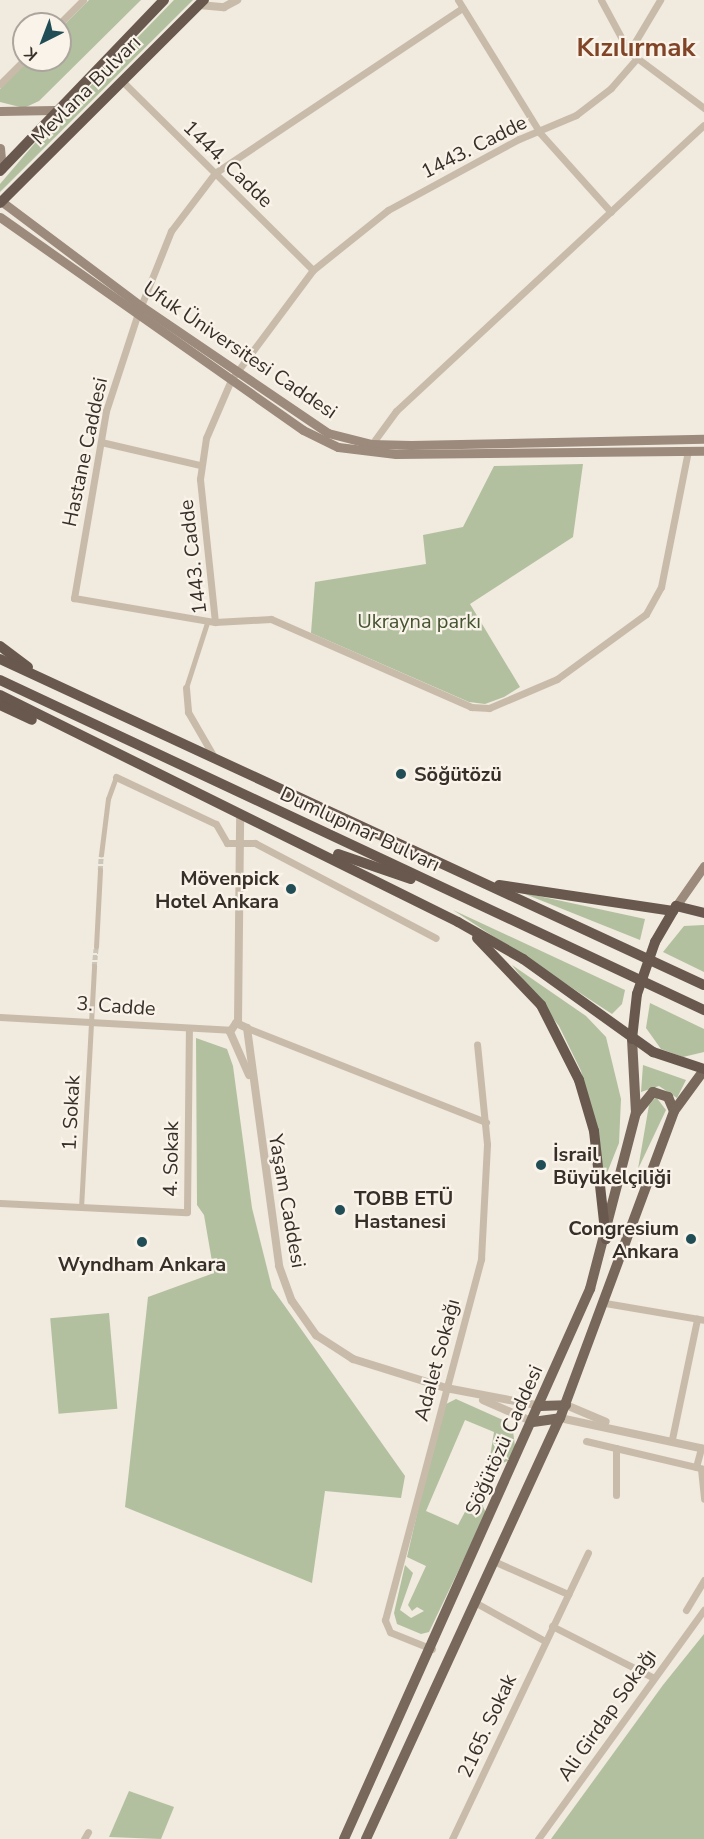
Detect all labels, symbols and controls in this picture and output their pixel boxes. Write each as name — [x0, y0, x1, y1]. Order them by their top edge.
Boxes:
north arrow — [12, 12, 72, 72]
street label: Mevlana Bulvarı — [26, 30, 146, 150]
district label: Kızılırmak — [577, 32, 695, 64]
text: K — [20, 42, 43, 66]
street label: 1443. Cadde — [417, 110, 531, 184]
street label: 1444. Cadde — [178, 115, 278, 213]
street label: Ufuk Üniversitesi Caddesi — [138, 276, 342, 424]
street label: Hastane Caddesi — [57, 375, 113, 529]
street label: 1443. Cadde — [174, 498, 212, 616]
park label: Ukrayna parkı — [357, 609, 481, 633]
place label: Söğütözü — [414, 762, 502, 786]
marker: Söğütözü — [392, 765, 410, 783]
street label: Dumlupınar Bulvarı — [276, 781, 444, 877]
place label: Mövenpick Hotel Ankara — [155, 866, 279, 913]
marker: Mövenpick Hotel Ankara — [284, 882, 298, 896]
street label: 3. Cadde — [76, 991, 156, 1021]
street label: 1. Sokak — [57, 1075, 85, 1151]
street label: 4. Sokak — [158, 1121, 184, 1197]
street label: Yaşam Caddesi — [263, 1132, 311, 1270]
place label: İsrail Büyükelçiliği — [553, 1142, 671, 1189]
marker: İsrail Büyükelçiliği — [534, 1158, 548, 1172]
place label: TOBB ETÜ Hastanesi — [354, 1186, 453, 1233]
marker: TOBB ETÜ Hastanesi — [331, 1201, 349, 1219]
place label: Congresium Ankara — [568, 1216, 679, 1263]
marker: Congresium Ankara — [684, 1232, 698, 1246]
marker: Wyndham Ankara — [135, 1235, 149, 1249]
place label: Wyndham Ankara — [58, 1252, 226, 1276]
street label: Adalet Sokağı — [409, 1296, 465, 1424]
street label: Söğütözü Caddesi — [460, 1361, 548, 1519]
street label: Ali Girdap Sokağı — [552, 1644, 662, 1786]
street label: 2165. Sokak — [453, 1670, 521, 1782]

